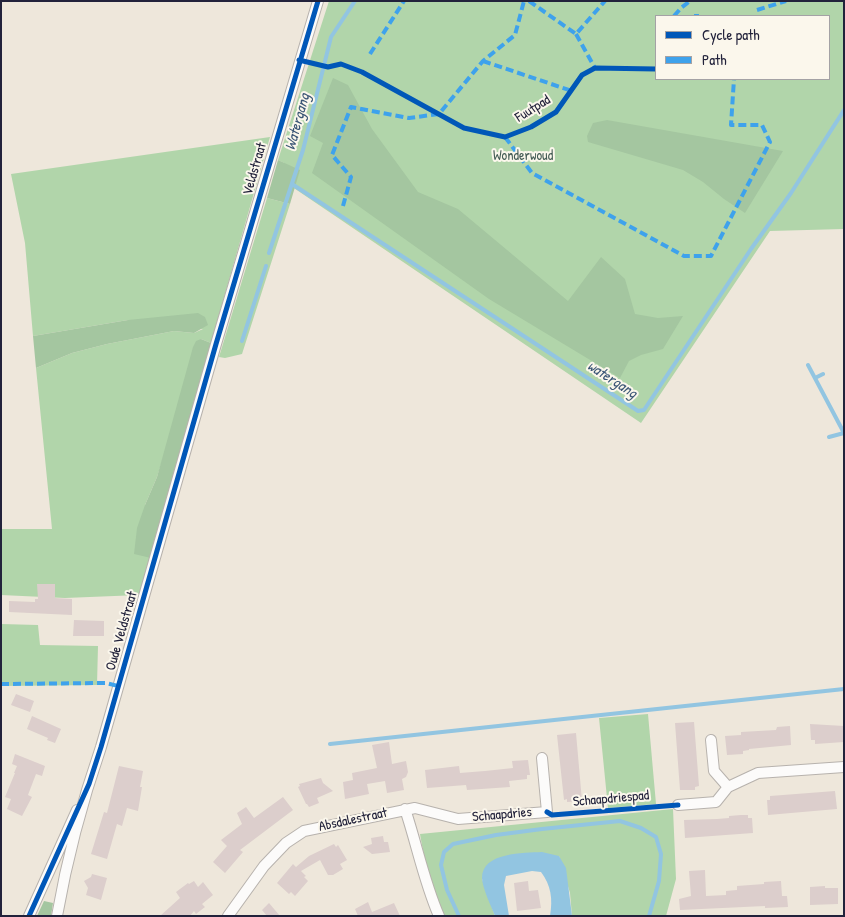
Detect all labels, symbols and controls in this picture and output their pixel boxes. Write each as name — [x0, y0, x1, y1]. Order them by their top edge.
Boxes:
legend — [655, 15, 830, 80]
text: Cycle path — [702, 24, 760, 45]
text: Path — [702, 49, 727, 70]
water label: Watergang — [282, 92, 314, 152]
street label: Fuutpad — [512, 92, 554, 126]
street label: Veldstraat — [239, 141, 271, 197]
park label: Wonderwoud — [493, 148, 553, 164]
water label: watergang — [584, 357, 640, 403]
street label: Oude Veldstraat — [103, 589, 141, 673]
street label: Schaapdriespad — [572, 787, 650, 811]
street label: Schaapdries — [472, 804, 532, 826]
street label: Absdalestraat — [317, 805, 389, 835]

